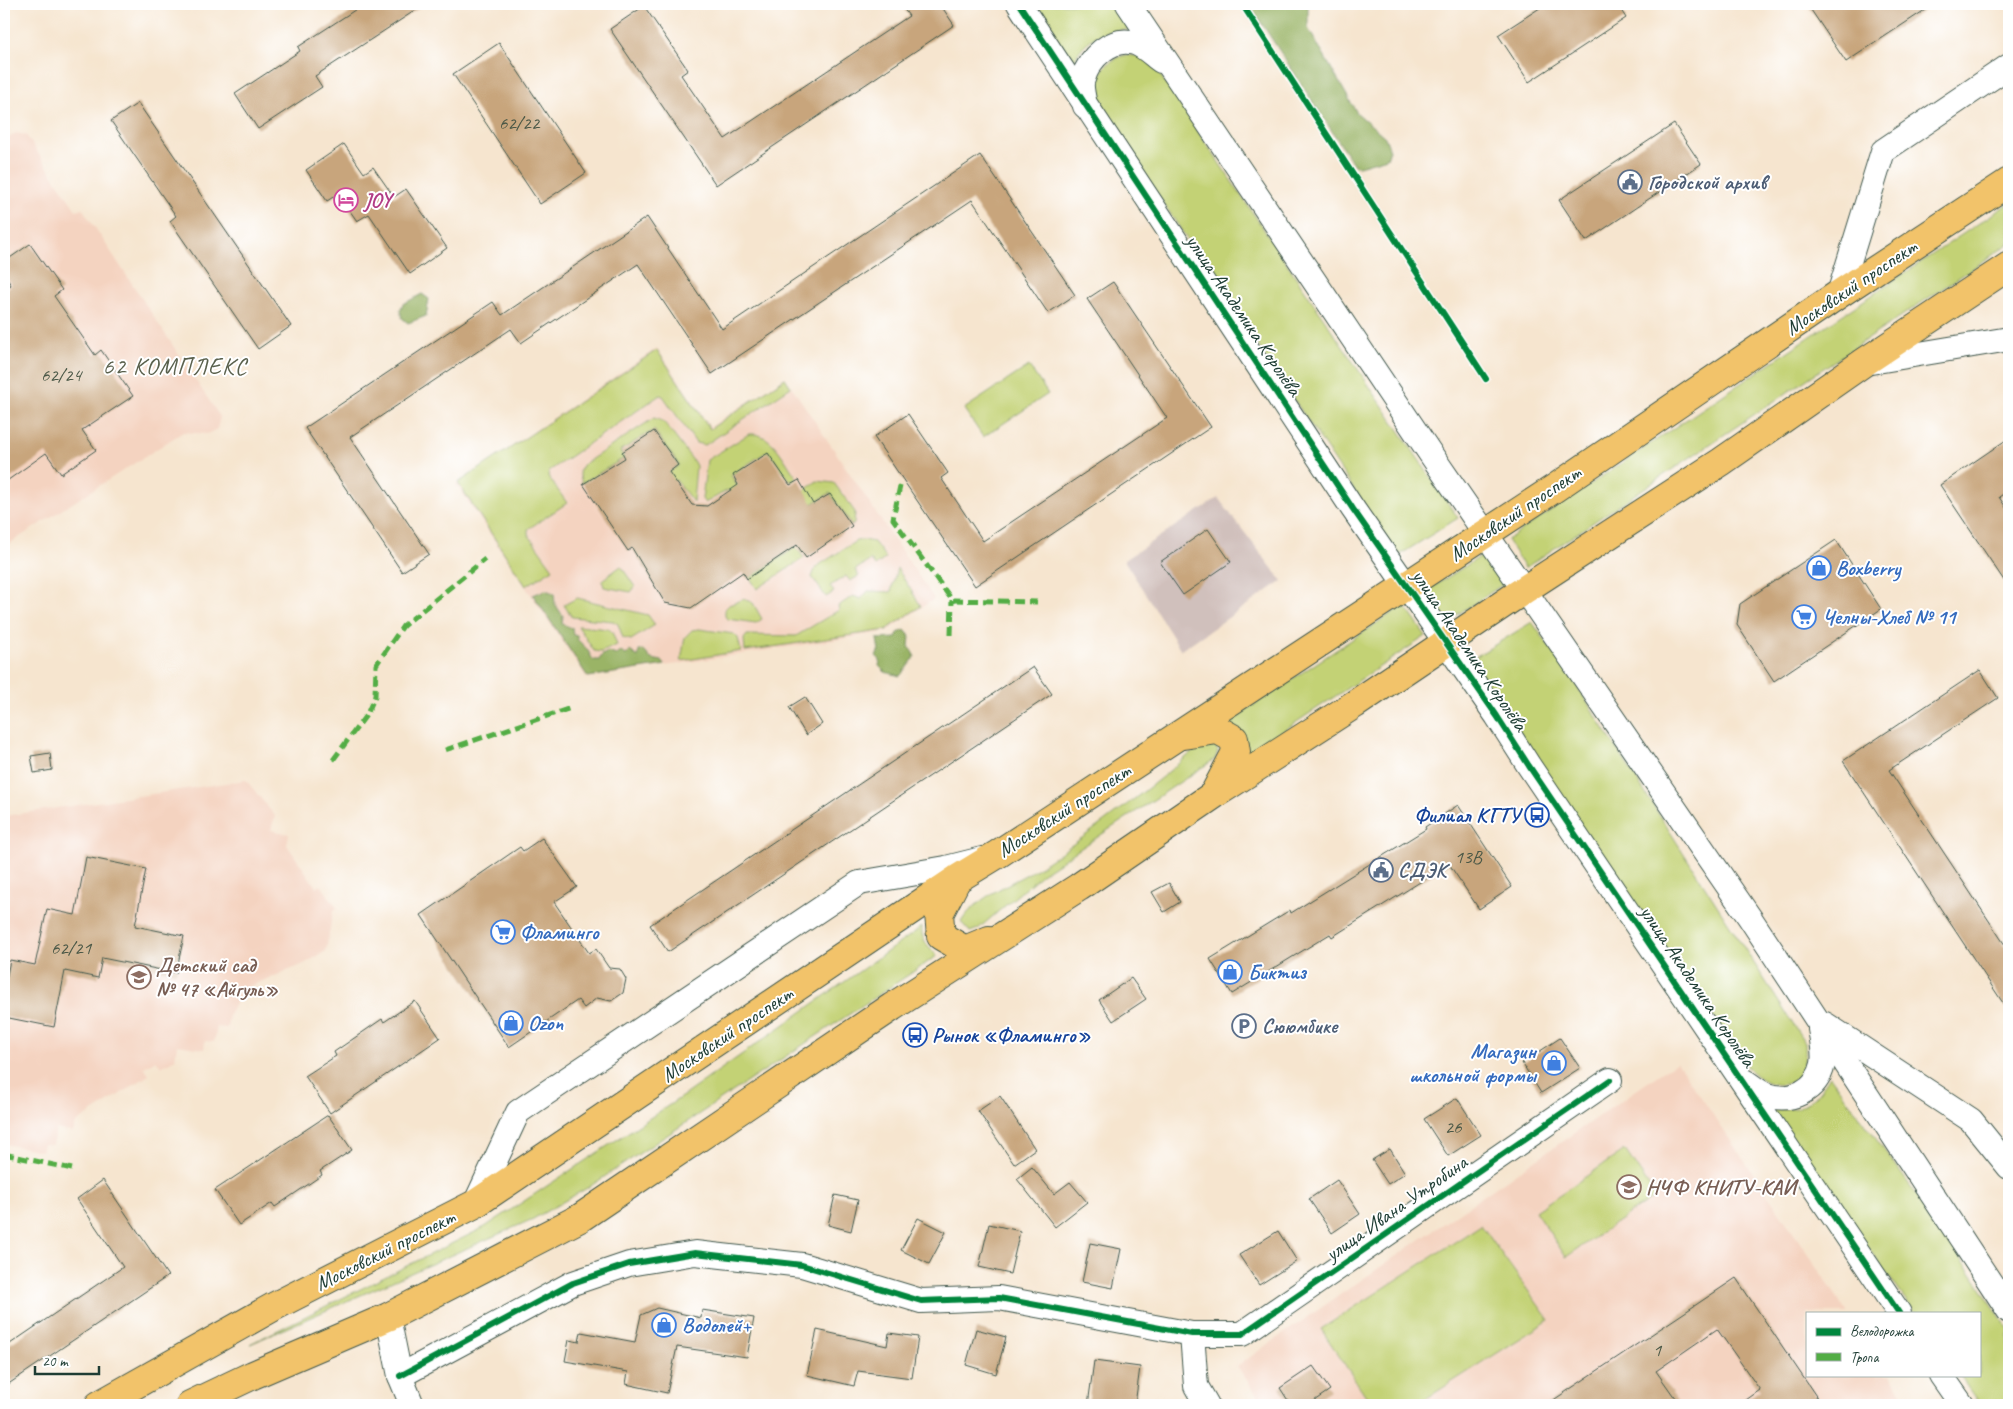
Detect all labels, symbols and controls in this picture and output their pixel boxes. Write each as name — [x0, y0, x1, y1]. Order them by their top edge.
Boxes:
house number: 62/22 — [499, 111, 541, 135]
public building icon: Городской архив — [1617, 169, 1643, 195]
place label: Городской архив — [1648, 169, 1770, 195]
hotel icon: JOY — [333, 187, 359, 213]
place label: JOY — [362, 187, 395, 213]
street label: улица Академика Королёва — [1179, 227, 1309, 402]
street label: Московский проспект — [1780, 233, 1923, 341]
district label: 62 КОМПЛЕКС — [103, 351, 249, 381]
house number: 62/24 — [41, 363, 84, 387]
street label: Московский проспект — [1444, 459, 1587, 567]
shop icon: Boxberry — [1806, 555, 1832, 581]
place label: Boxberry — [1836, 555, 1902, 582]
street label: улица Академика Королёва — [1405, 562, 1535, 737]
supermarket icon: Челны-Хлеб № 11 — [1791, 604, 1817, 630]
place label: Челны-Хлеб № 11 — [1822, 604, 1958, 630]
street label: Московский проспект — [992, 757, 1137, 863]
place label: Филиал КГТУ — [1414, 802, 1524, 828]
bus stop icon: Филиал КГТУ — [1524, 802, 1550, 828]
house number: 13В — [1455, 845, 1483, 869]
public building icon: СДЭК — [1368, 857, 1394, 883]
place label: СДЭК — [1398, 857, 1451, 883]
street label: улица Академика Королёва — [1633, 898, 1763, 1073]
supermarket icon: Фламинго — [490, 919, 516, 945]
place label: Фламинго — [520, 919, 601, 945]
house number: 62/21 — [51, 936, 93, 960]
place label: Детский сад № 47 «Айгуль» — [156, 952, 278, 1002]
shop icon: Биктиз — [1217, 959, 1243, 985]
place label: Биктиз — [1248, 959, 1308, 985]
school or university icon: Детский сад № 47 «Айгуль» — [126, 964, 152, 990]
street label: Московский проспект — [656, 980, 799, 1088]
shop icon: Ozon — [498, 1010, 524, 1036]
place label: Ozon — [528, 1010, 563, 1036]
parking icon: Сююмбике — [1231, 1013, 1257, 1039]
place label: Сююмбике — [1262, 1013, 1339, 1039]
bus stop icon: Рынок «Фламинго» — [902, 1022, 928, 1048]
place label: Рынок «Фламинго» — [932, 1022, 1091, 1048]
place label: Магазин школьной формы — [1409, 1038, 1538, 1088]
shop icon: Магазин школьной формы — [1541, 1050, 1567, 1076]
house number: 26 — [1444, 1115, 1463, 1139]
street label: улица Ивана Утробина — [1318, 1148, 1473, 1268]
school or university icon: НЧФ КНИТУ-КАИ — [1616, 1174, 1642, 1200]
place label: НЧФ КНИТУ-КАИ — [1646, 1174, 1800, 1200]
street label: Московский проспект — [311, 1203, 460, 1296]
shop icon: Водолей+ — [651, 1312, 677, 1338]
place label: Водолей+ — [682, 1312, 753, 1338]
legend — [1806, 1312, 1980, 1376]
text: Велодорожка — [1850, 1322, 1914, 1341]
house number: 1 — [1653, 1338, 1663, 1362]
scale bar — [35, 1344, 99, 1376]
text: Тропа — [1850, 1348, 1879, 1367]
text: 20 m — [42, 1352, 69, 1371]

